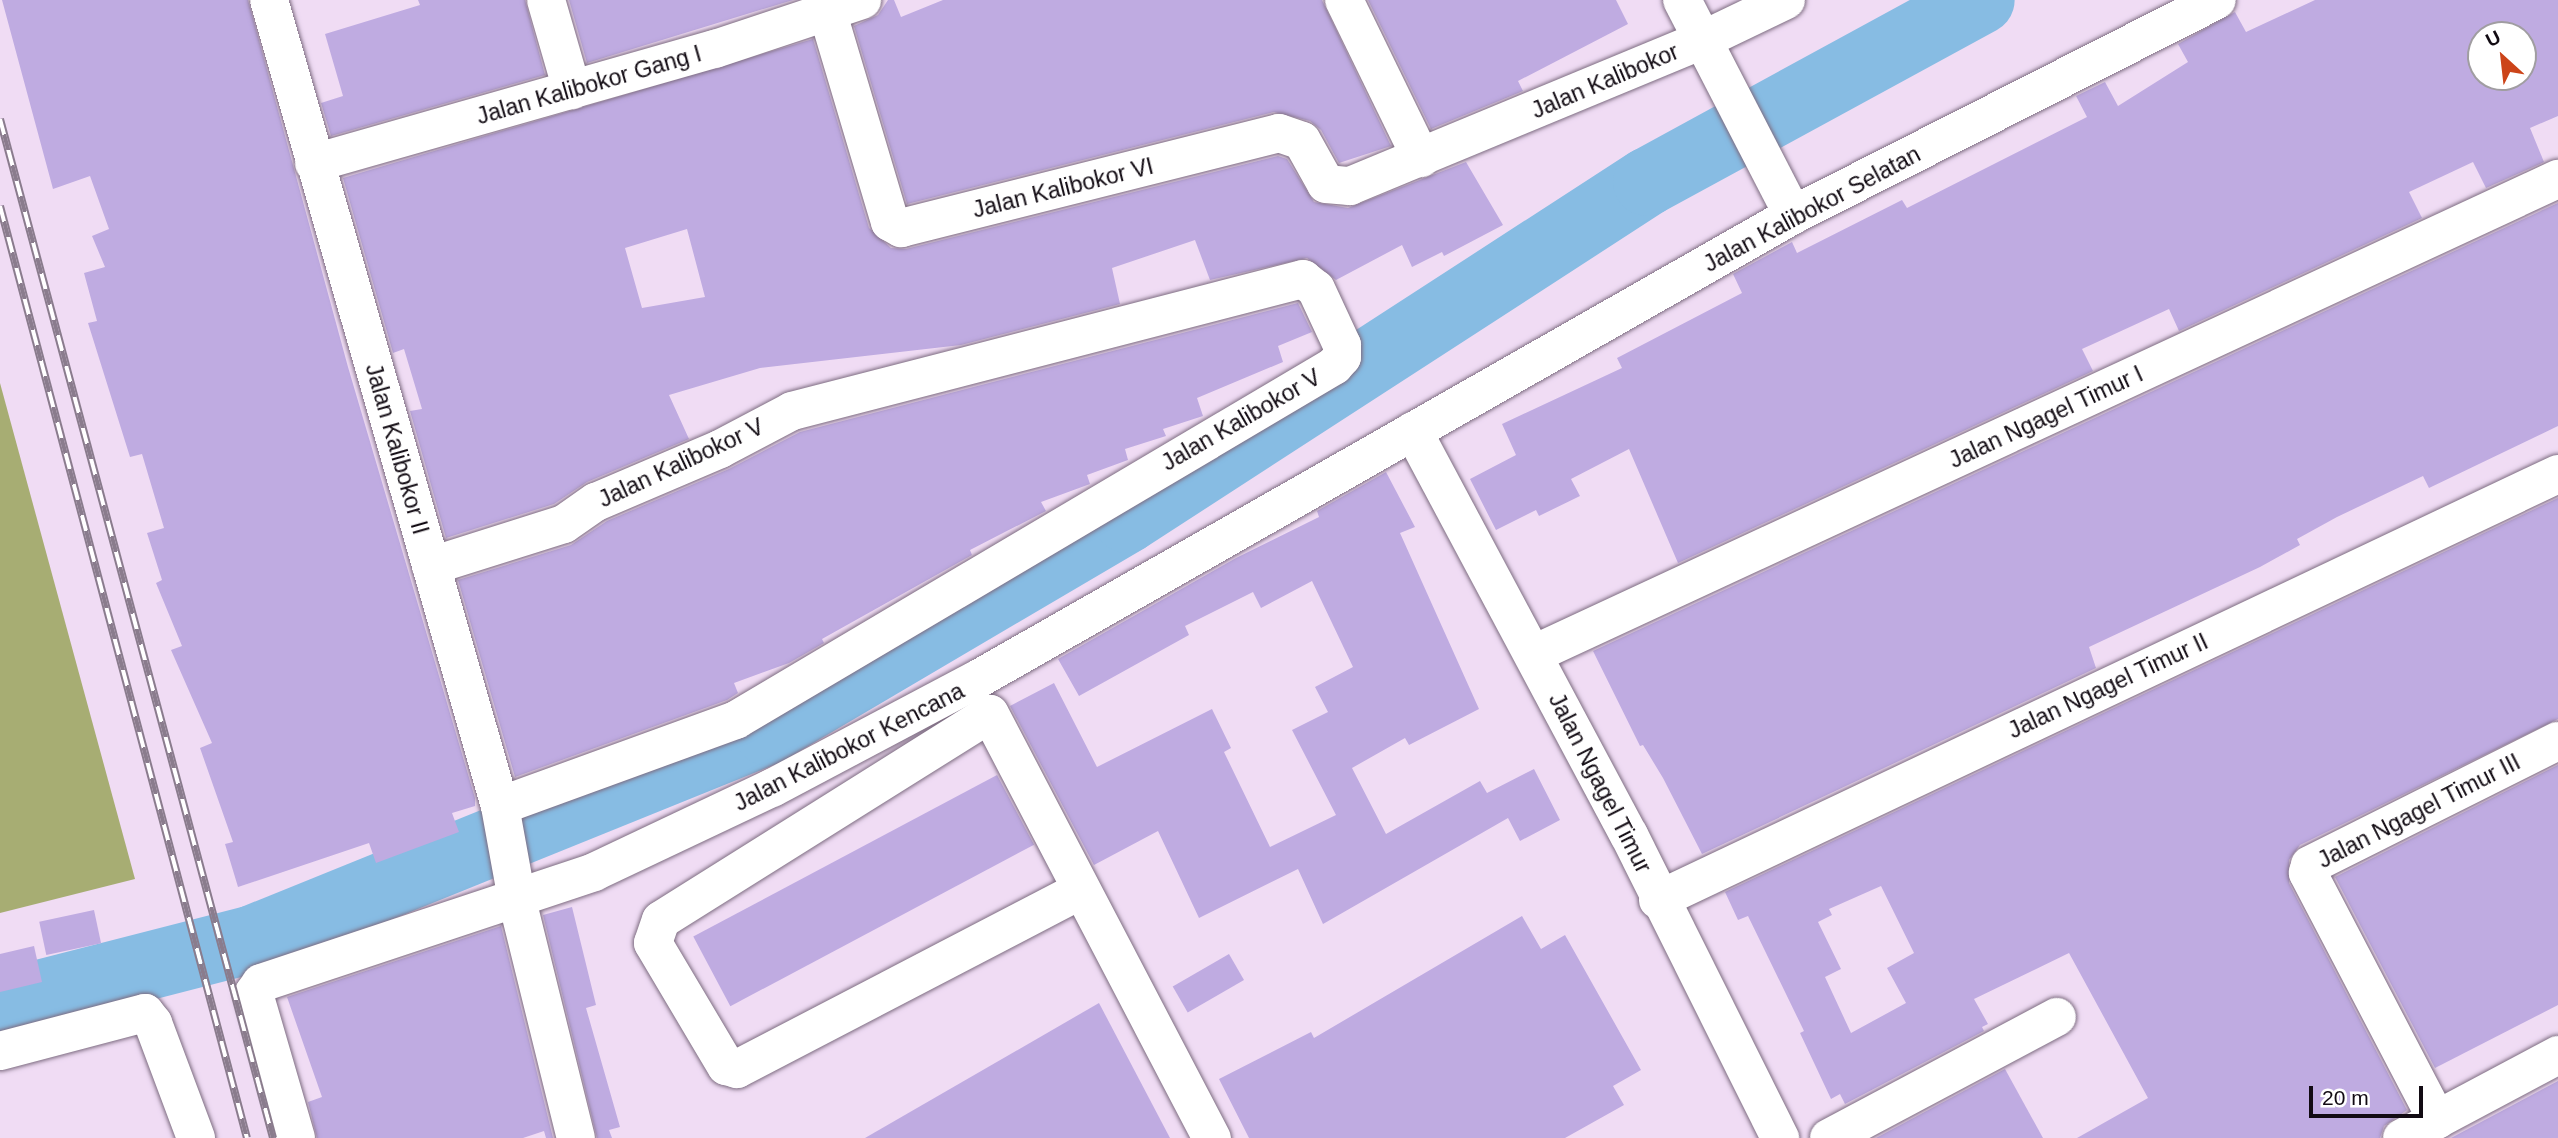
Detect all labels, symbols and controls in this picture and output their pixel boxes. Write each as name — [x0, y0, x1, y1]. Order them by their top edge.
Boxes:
north arrow — [2467, 21, 2537, 91]
text: U — [2482, 26, 2504, 51]
street label: Jalan Kalibokor — [1527, 38, 1683, 124]
street label: Jalan Kalibokor Gang I — [473, 40, 705, 130]
street label: Jalan Kalibokor Selatan — [1699, 140, 1925, 278]
street label: Jalan Kalibokor VI — [970, 152, 1156, 224]
street label: Jalan Kalibokor II — [359, 360, 435, 538]
street label: Jalan Ngagel Timur I — [1944, 360, 2148, 474]
street label: Jalan Kalibokor V — [1157, 363, 1325, 477]
street label: Jalan Kalibokor V — [594, 413, 768, 513]
street label: Jalan Ngagel Timur II — [2003, 627, 2213, 745]
street label: Jalan Kalibokor Kencana — [729, 677, 969, 817]
street label: Jalan Ngagel Timur — [1543, 688, 1657, 878]
street label: Jalan Ngagel Timur III — [2313, 748, 2525, 874]
scale bar — [2313, 1072, 2427, 1116]
text: 20 m — [2322, 1086, 2369, 1109]

